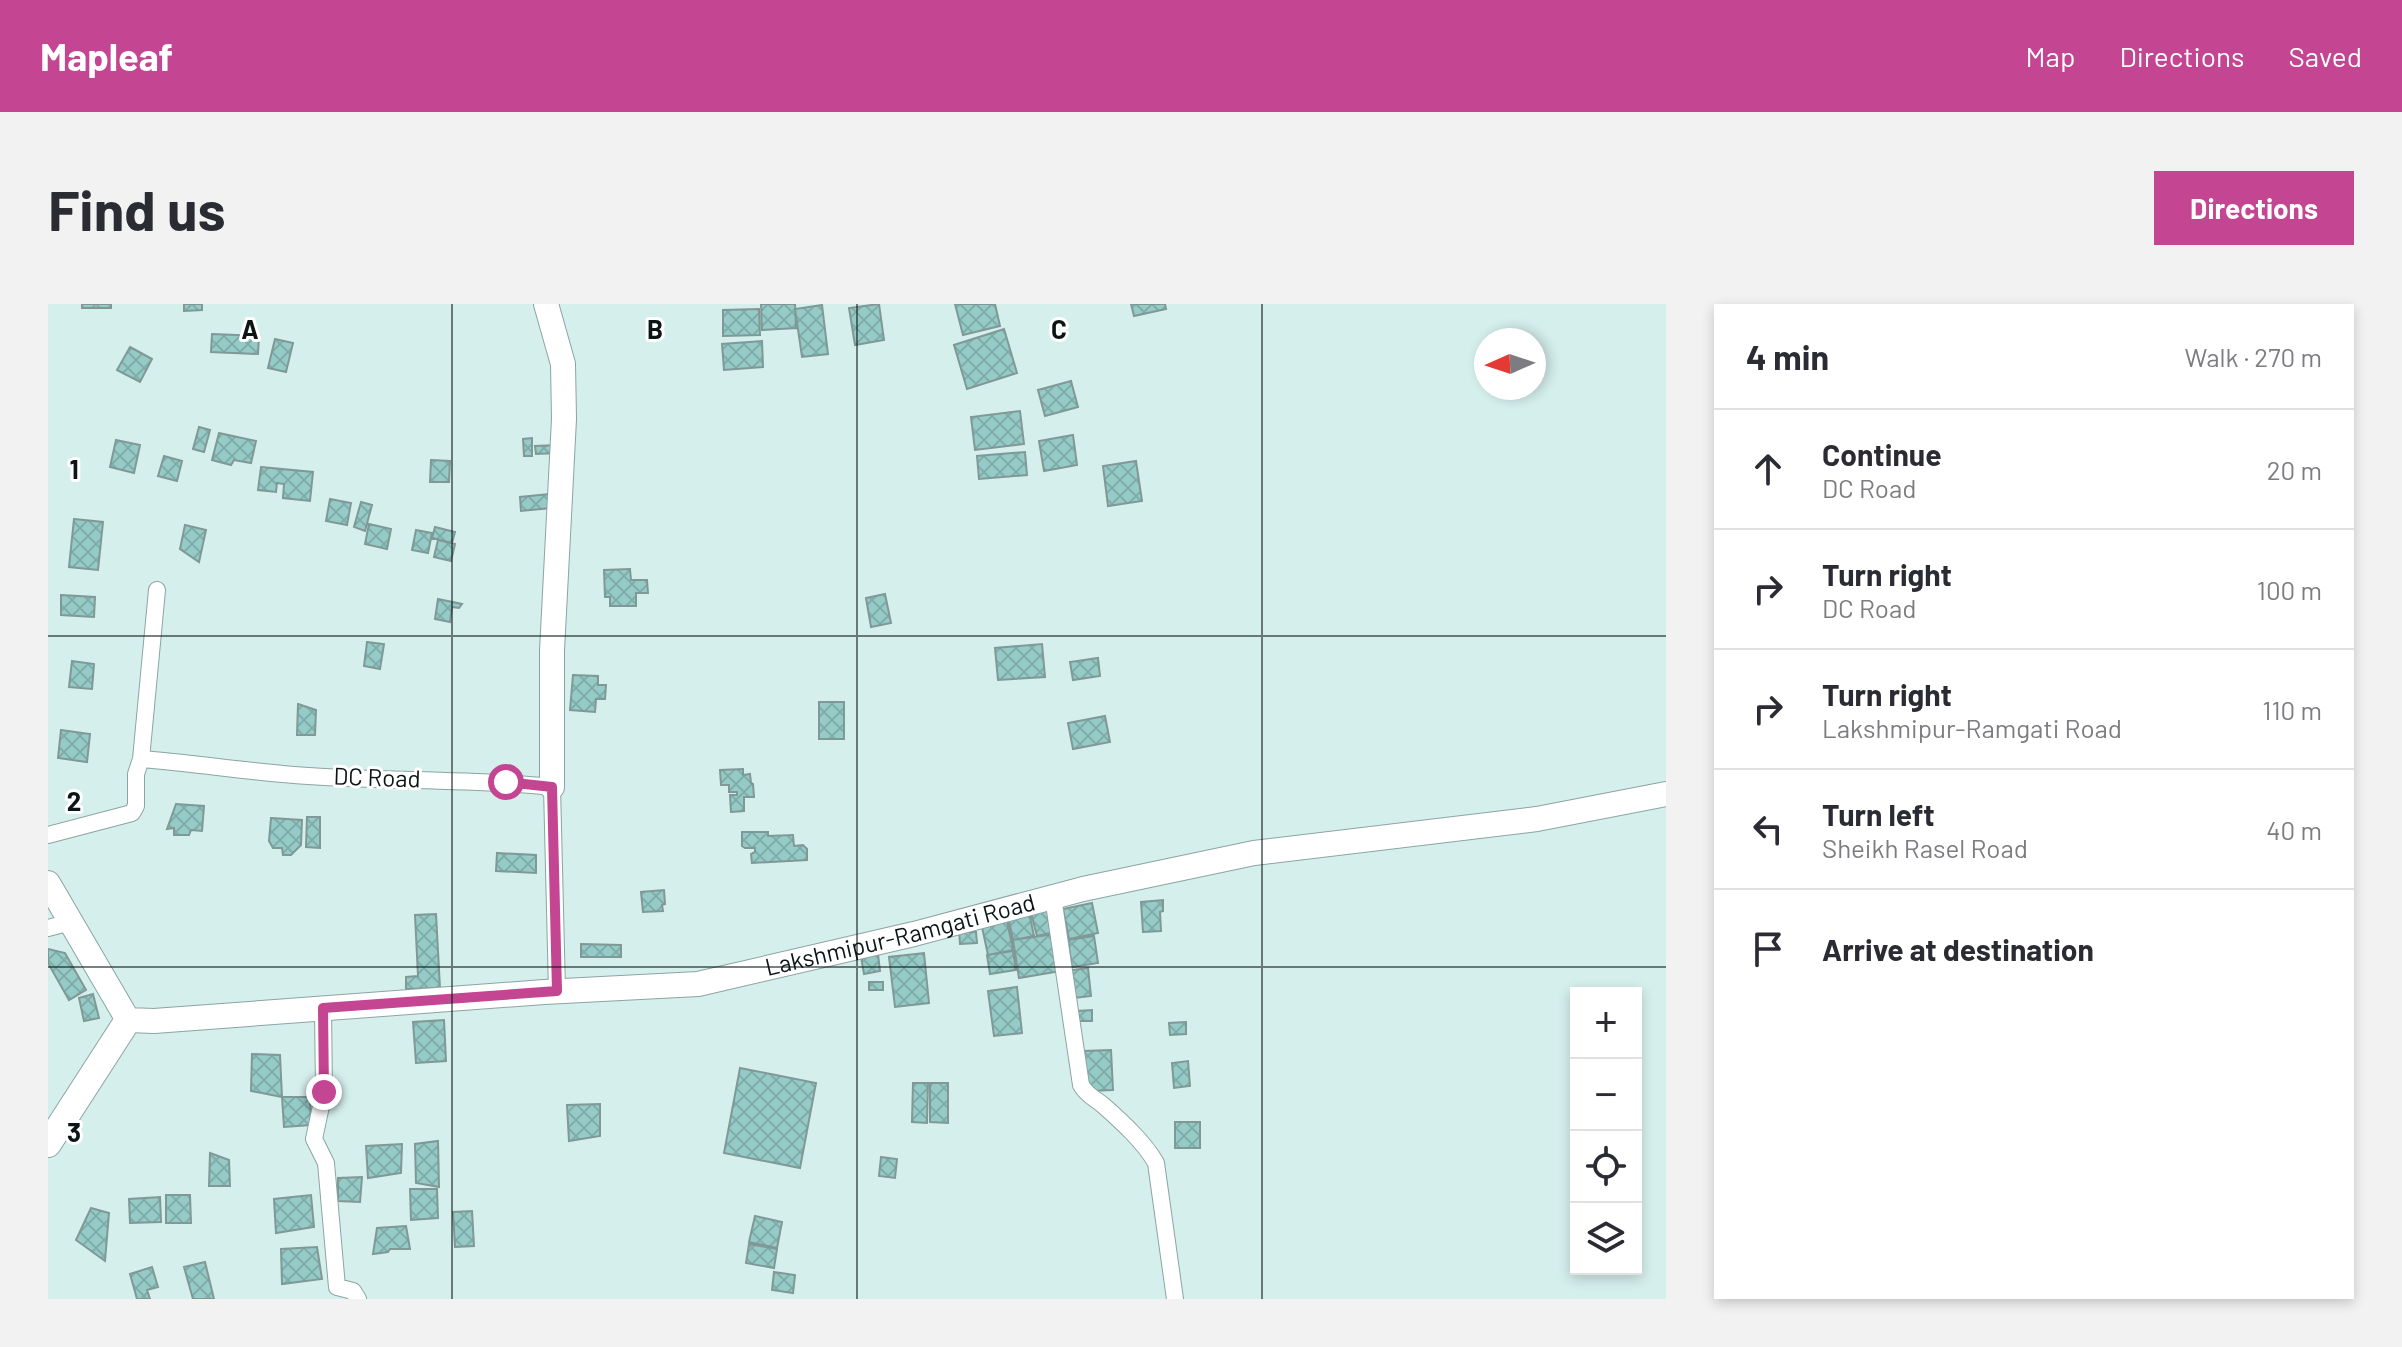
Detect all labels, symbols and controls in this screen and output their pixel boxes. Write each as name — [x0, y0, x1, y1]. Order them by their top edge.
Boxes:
text: Mapleaf — [40, 33, 173, 79]
text: Map — [2026, 39, 2075, 73]
text: Directions — [2119, 39, 2245, 73]
text: Saved — [2289, 39, 2362, 73]
button: Directions — [2154, 171, 2354, 245]
text: Find us — [48, 175, 226, 242]
text: A — [241, 313, 259, 344]
text: B — [647, 313, 663, 344]
text: C — [1051, 313, 1067, 344]
north arrow — [1474, 328, 1546, 400]
text: 4 min — [1746, 336, 1829, 377]
text: Walk · 270 m — [2185, 341, 2322, 372]
text: Continue — [1822, 436, 1942, 472]
icon: ahead — [1746, 447, 1790, 491]
text: 1 — [69, 453, 79, 484]
text: 20 m — [2267, 454, 2322, 485]
text: DC Road — [1822, 472, 1916, 503]
text: Turn right — [1822, 556, 1952, 592]
icon: right — [1746, 567, 1790, 611]
text: 100 m — [2257, 574, 2322, 605]
text: DC Road — [1822, 592, 1916, 623]
text: Turn right — [1822, 676, 1952, 712]
icon: right — [1746, 687, 1790, 731]
text: 110 m — [2262, 694, 2322, 725]
text: Lakshmipur-Ramgati Road — [1822, 712, 2122, 743]
street label: DC Road — [333, 760, 421, 793]
route start — [488, 764, 524, 800]
text: 2 — [67, 785, 81, 816]
text: Turn left — [1822, 796, 1935, 832]
icon: left — [1746, 807, 1790, 851]
text: 40 m — [2266, 814, 2322, 845]
text: Sheikh Rasel Road — [1822, 832, 2028, 863]
street label: Lakshmipur-Ramgati Road — [762, 886, 1038, 981]
icon: arrive — [1746, 927, 1790, 971]
text: Arrive at destination — [1822, 931, 2094, 967]
map controls — [1570, 987, 1642, 1275]
button: + — [1570, 987, 1642, 1059]
button: − — [1570, 1059, 1642, 1131]
route end — [306, 1074, 342, 1110]
text: 3 — [67, 1116, 81, 1147]
button: locate — [1570, 1131, 1642, 1203]
button: layers — [1570, 1203, 1642, 1275]

